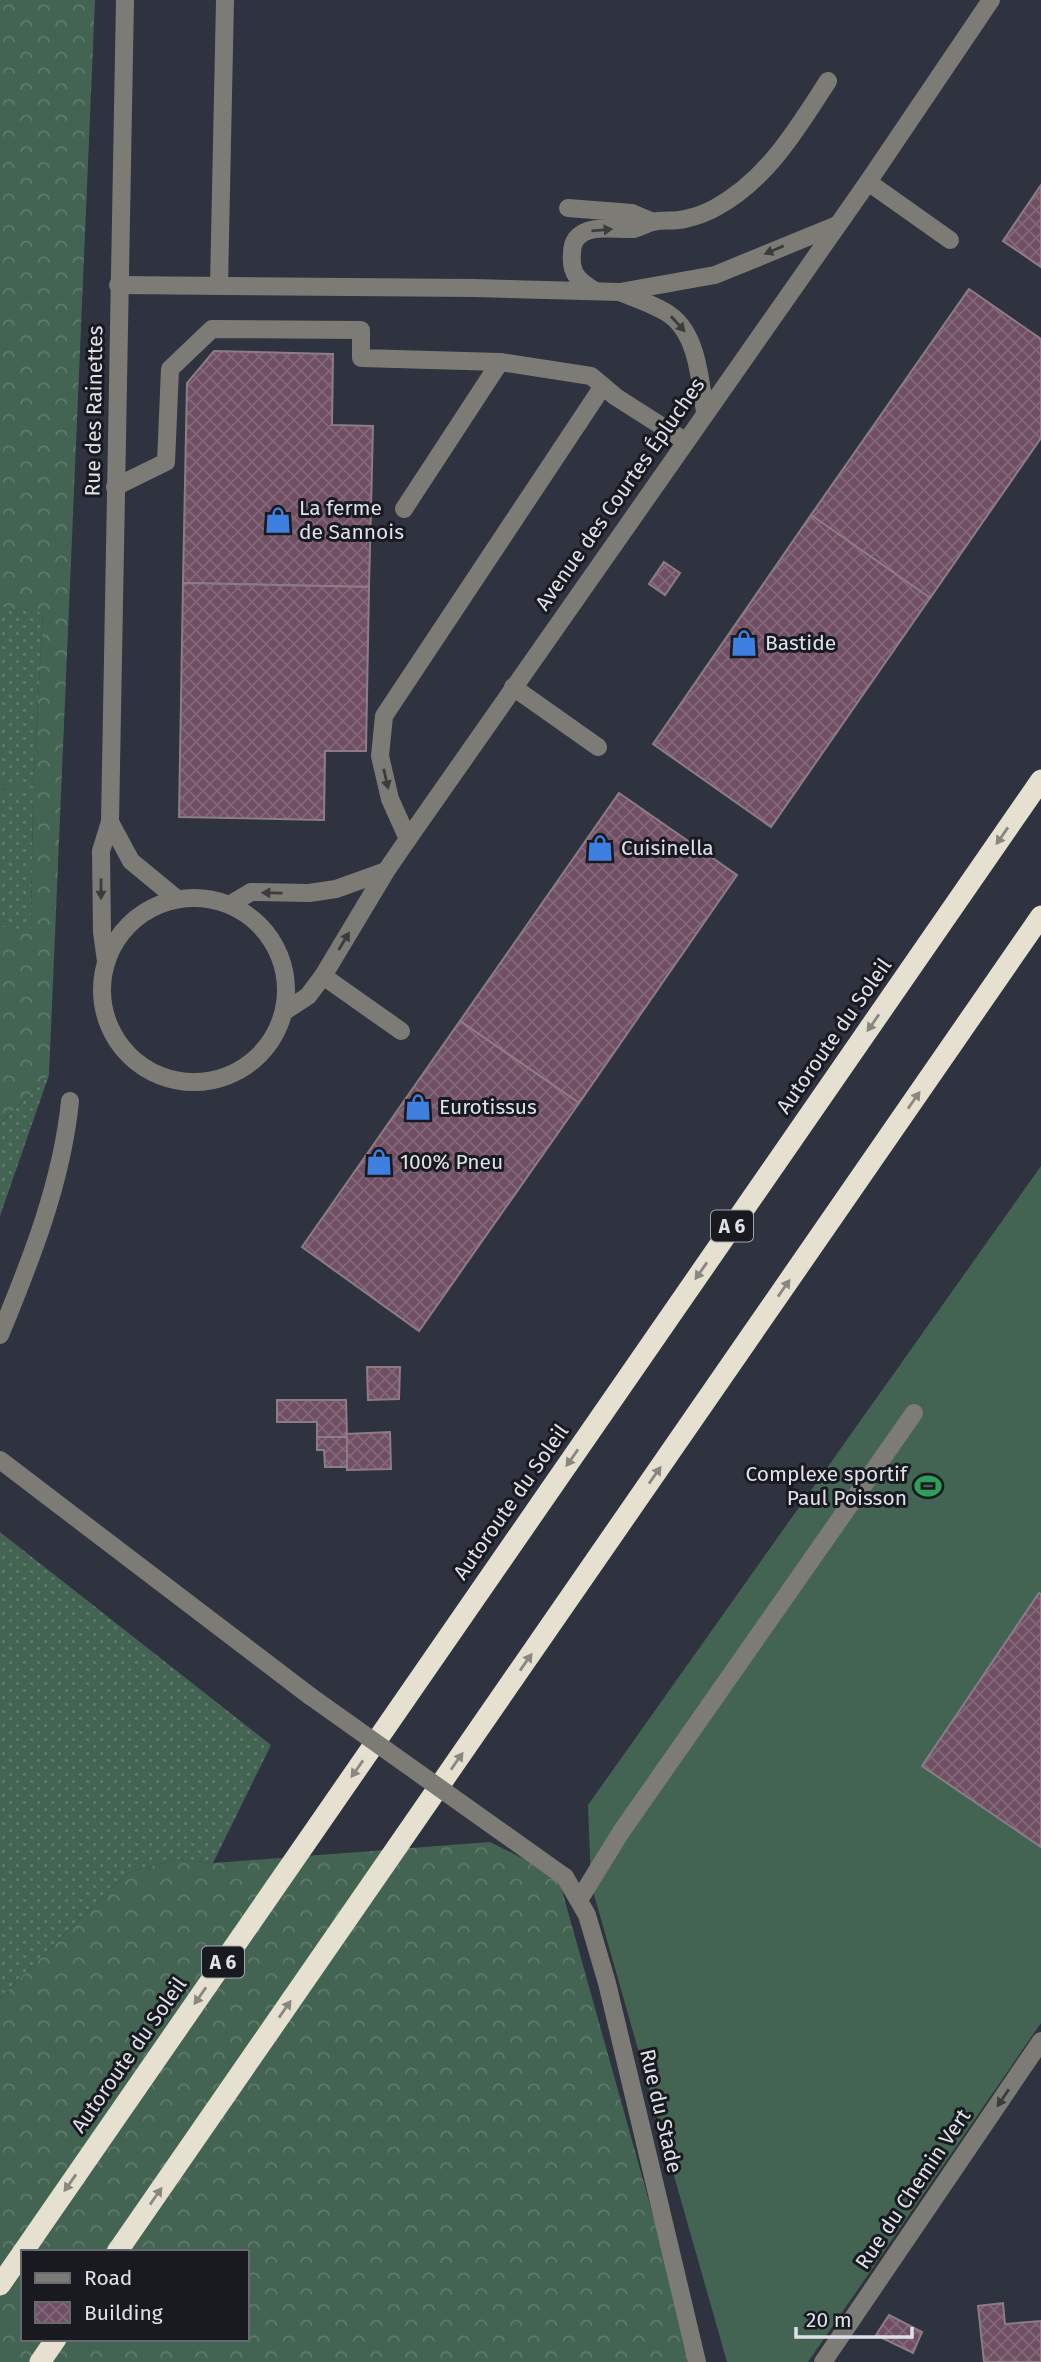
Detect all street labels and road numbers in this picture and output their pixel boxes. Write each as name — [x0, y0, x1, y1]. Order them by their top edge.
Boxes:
street label: Rue des Rainettes — [80, 325, 108, 497]
street label: Avenue des Courtes Épluches — [530, 372, 711, 615]
street label: Autoroute du Soleil — [771, 953, 897, 1119]
road number: A 6 — [711, 1210, 753, 1242]
street label: Autoroute du Soleil — [448, 1419, 574, 1585]
road number: A 6 — [202, 1946, 244, 1978]
street label: Autoroute du Soleil — [66, 1972, 192, 2138]
street label: Rue du Stade — [634, 2046, 688, 2176]
street label: Rue du Chemin Vert — [850, 2104, 976, 2274]

